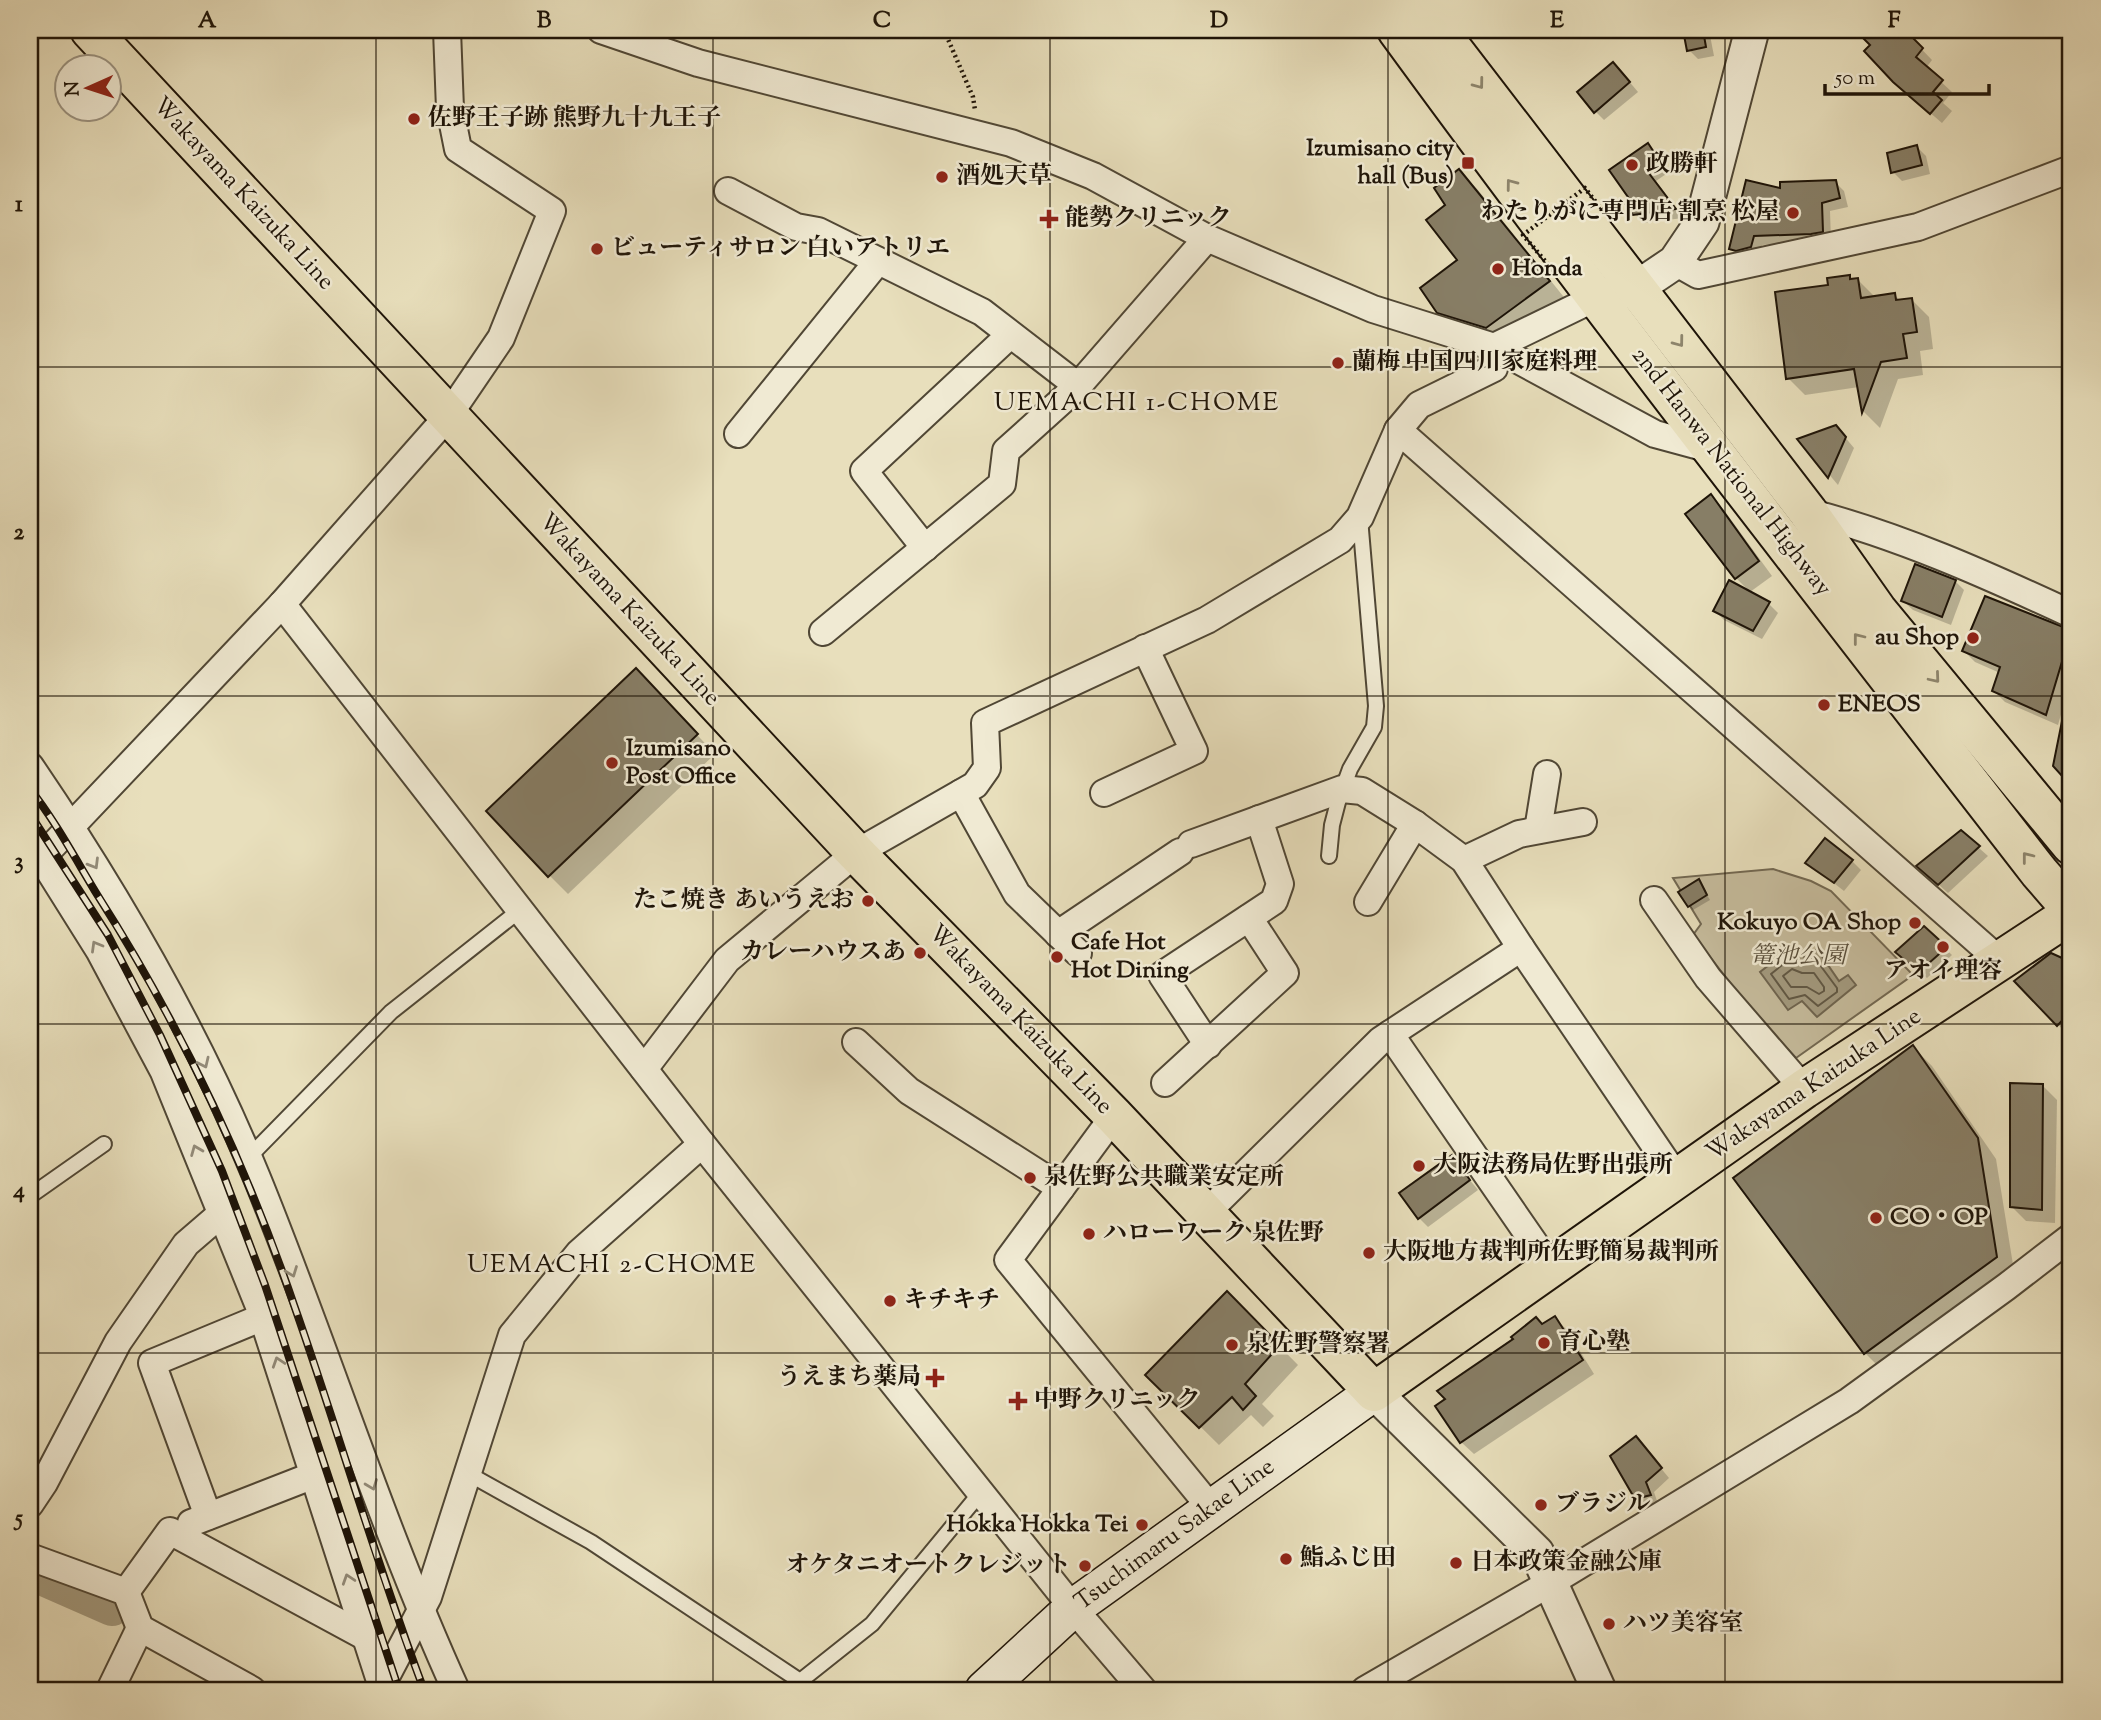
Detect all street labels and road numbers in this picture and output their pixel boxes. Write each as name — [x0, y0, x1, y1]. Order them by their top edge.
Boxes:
street label: Wakayama Kaizuka Line — [144, 90, 342, 298]
street label: 2nd Hanwa National Highway — [1623, 340, 1839, 604]
street label: Wakayama Kaizuka Line — [530, 506, 728, 714]
street label: Wakayama Kaizuka Line — [920, 917, 1120, 1123]
street label: Wakayama Kaizuka Line — [1700, 1000, 1928, 1170]
street label: Tsuchimaru Sakae Line — [1068, 1451, 1282, 1619]

